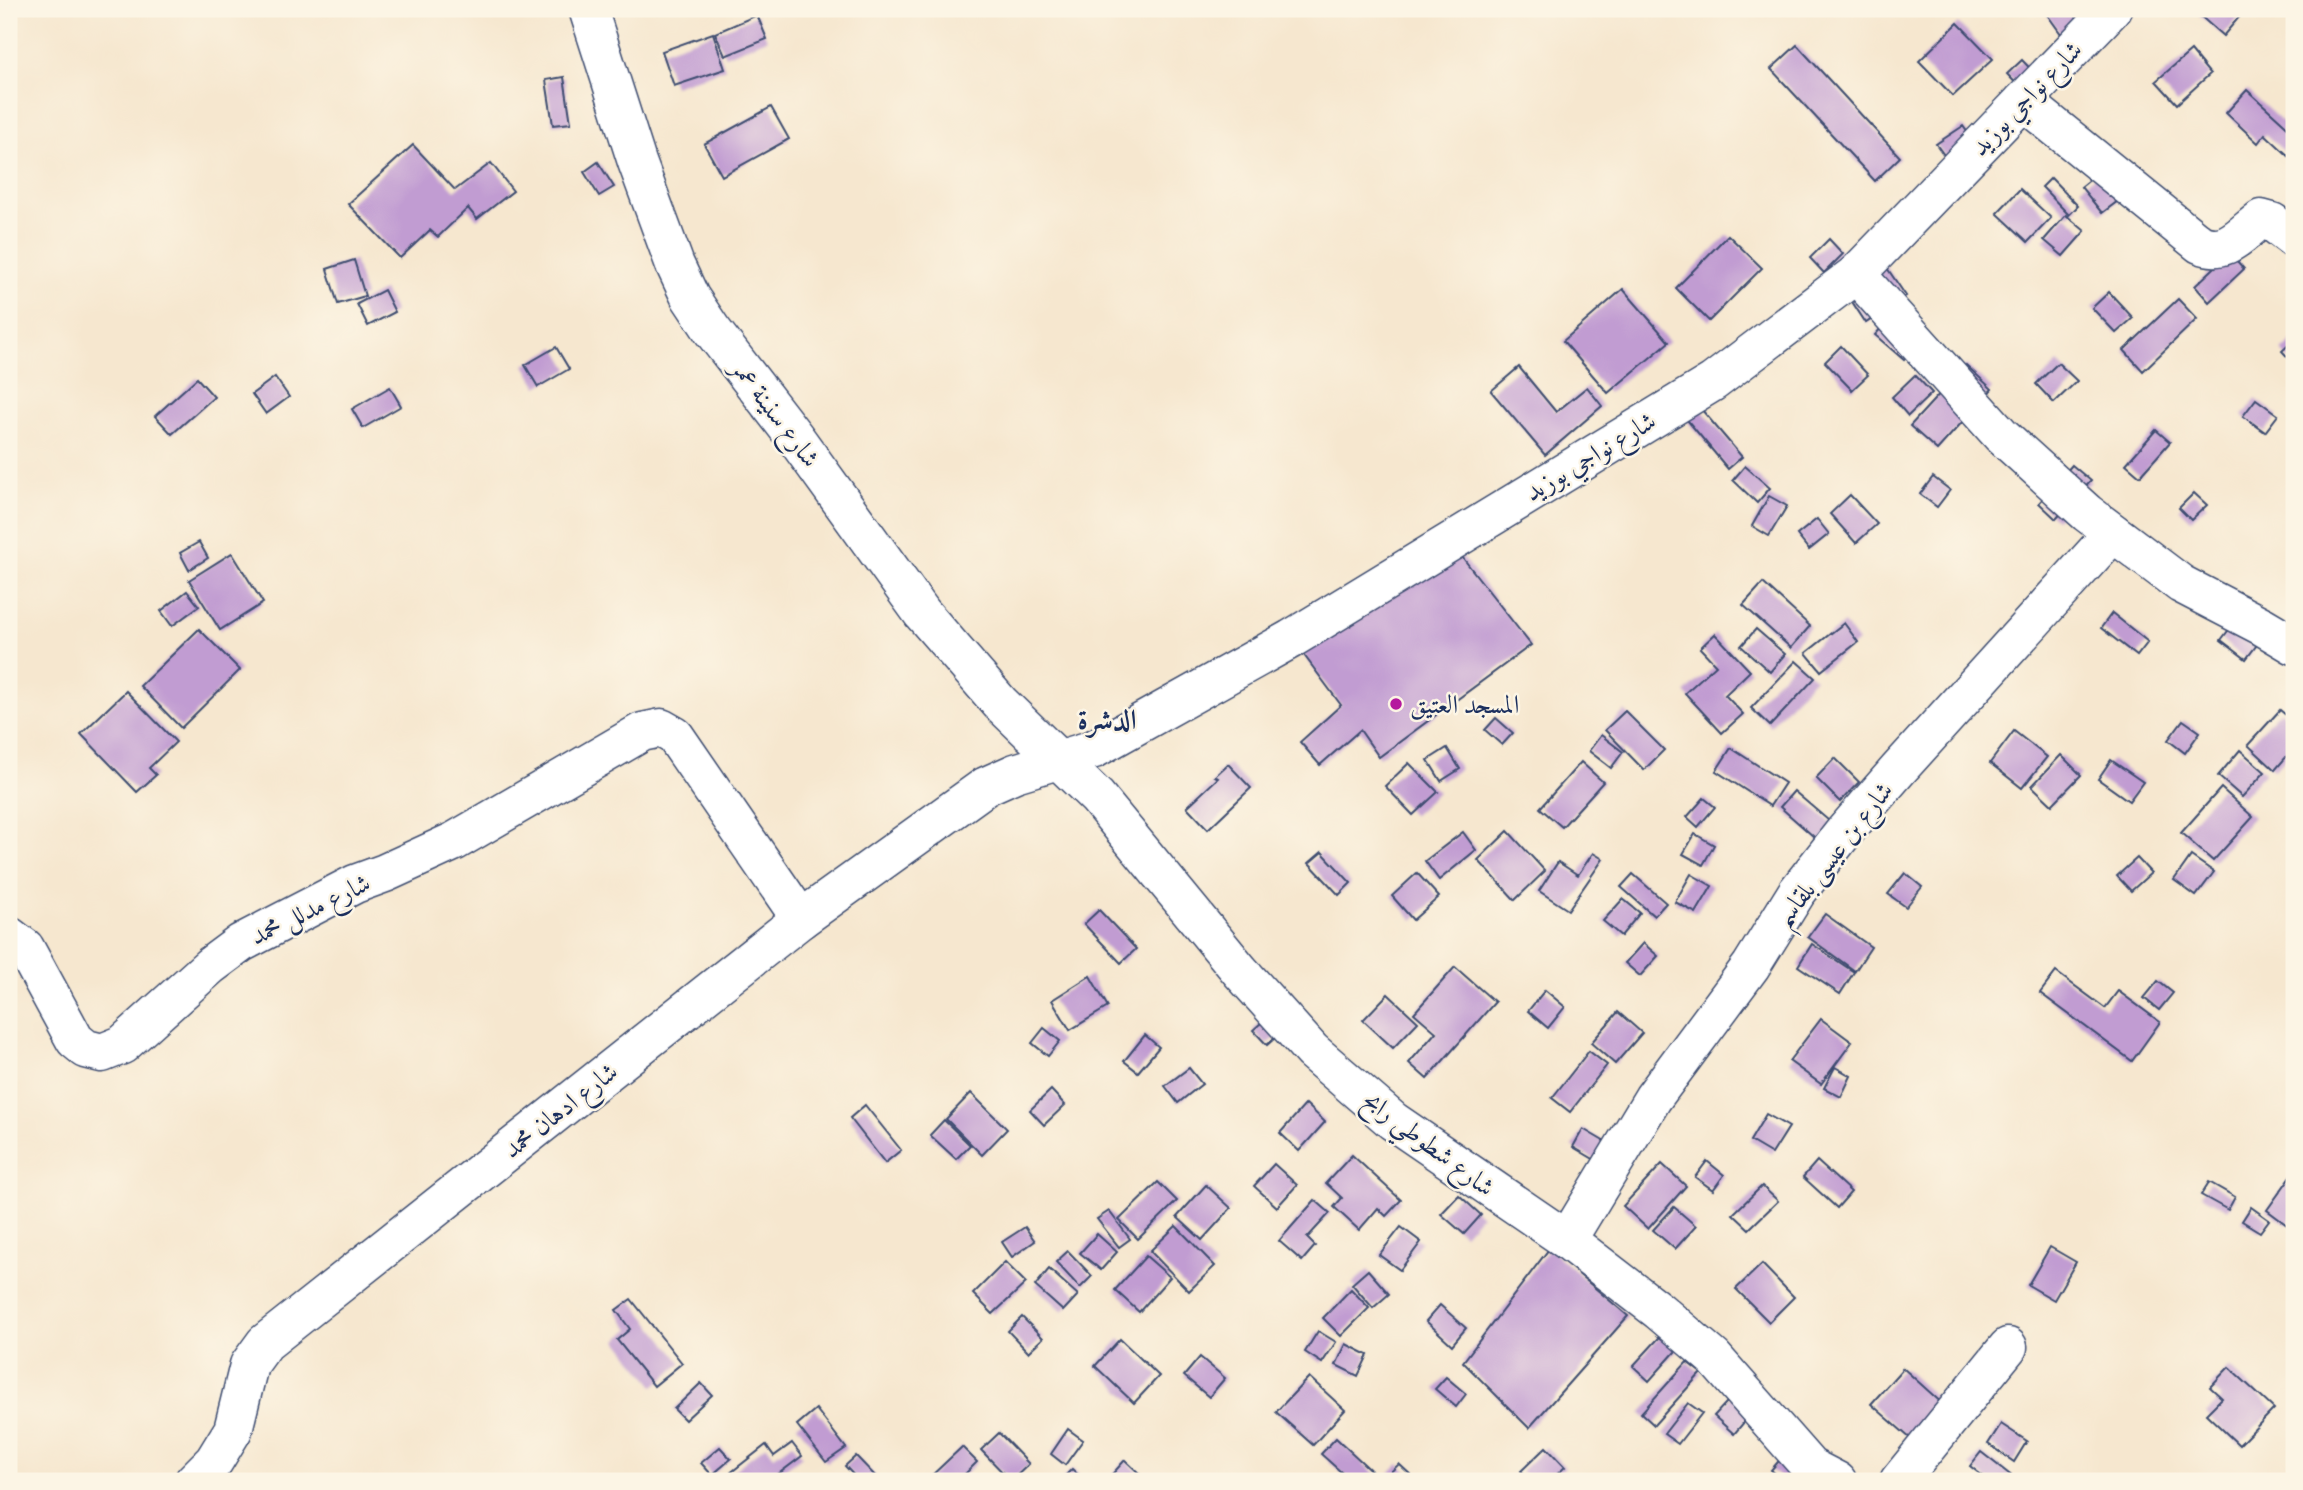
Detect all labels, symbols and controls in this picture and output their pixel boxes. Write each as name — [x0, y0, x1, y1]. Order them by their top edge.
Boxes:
street label: شارع نواجي بوزيد — [1964, 35, 2093, 166]
street label: شارع سنينة عمر — [718, 351, 826, 477]
street label: شارع نواجي بوزيد — [1519, 405, 1665, 513]
place label: المسجد العتيق — [1410, 689, 1519, 721]
marker: المسجد العتيق — [1388, 696, 1404, 712]
district label: الدشرة — [1077, 703, 1137, 738]
street label: شارع بن عيسى بلقاسم — [1767, 776, 1908, 939]
street label: شارع مدلل محمد — [245, 867, 378, 957]
street label: شارع ادهان محمد — [497, 1056, 628, 1170]
street label: شارع شطوطي رابح — [1351, 1084, 1501, 1210]

